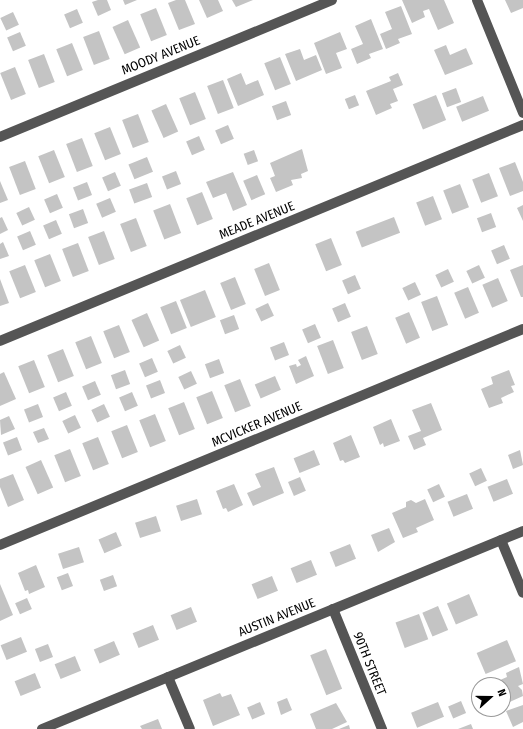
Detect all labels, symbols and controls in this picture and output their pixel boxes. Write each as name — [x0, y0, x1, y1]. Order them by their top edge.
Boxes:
street label: MOODY AVENUE — [120, 33, 202, 79]
street label: MEADE AVENUE — [217, 199, 297, 243]
street label: MCVICKER AVENUE — [210, 399, 304, 451]
street label: AUSTIN AVENUE — [236, 595, 318, 641]
street label: 90TH STREET — [349, 630, 389, 698]
north arrow — [471, 677, 511, 717]
text: N — [494, 687, 509, 698]

